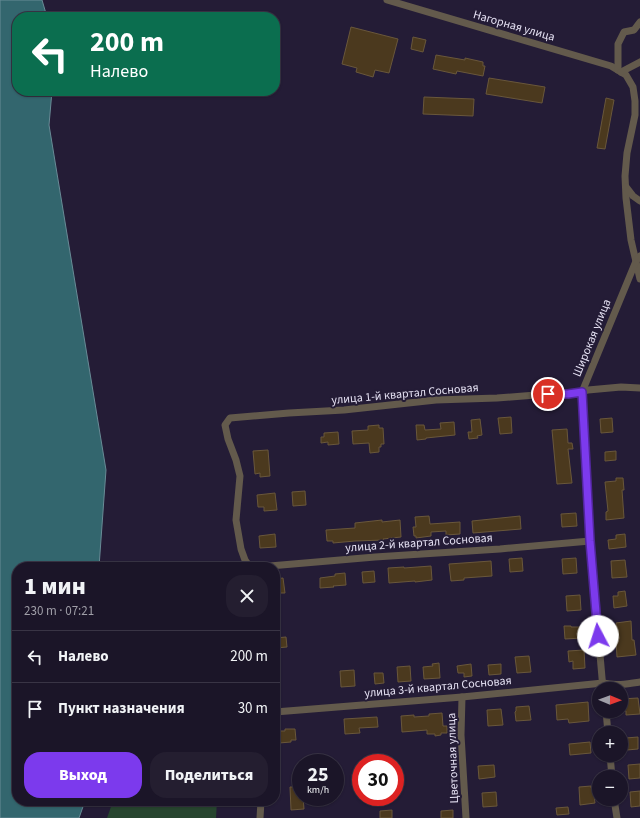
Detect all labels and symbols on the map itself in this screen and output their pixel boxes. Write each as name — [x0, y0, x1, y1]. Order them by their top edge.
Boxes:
street label: Нагорная улица — [471, 6, 557, 46]
street label: Широкая улица — [569, 297, 615, 379]
pin — [531, 377, 565, 411]
street label: улица 1-й квартал Сосновая — [331, 379, 479, 409]
street label: улица 2-й квартал Сосновая — [345, 529, 493, 557]
position arrow — [577, 615, 619, 657]
street label: улица 3-й квартал Сосновая — [364, 672, 512, 702]
north arrow — [592, 682, 628, 718]
street label: Цветочная улица — [443, 712, 463, 804]
speed limit sign: 30 — [352, 754, 404, 806]

